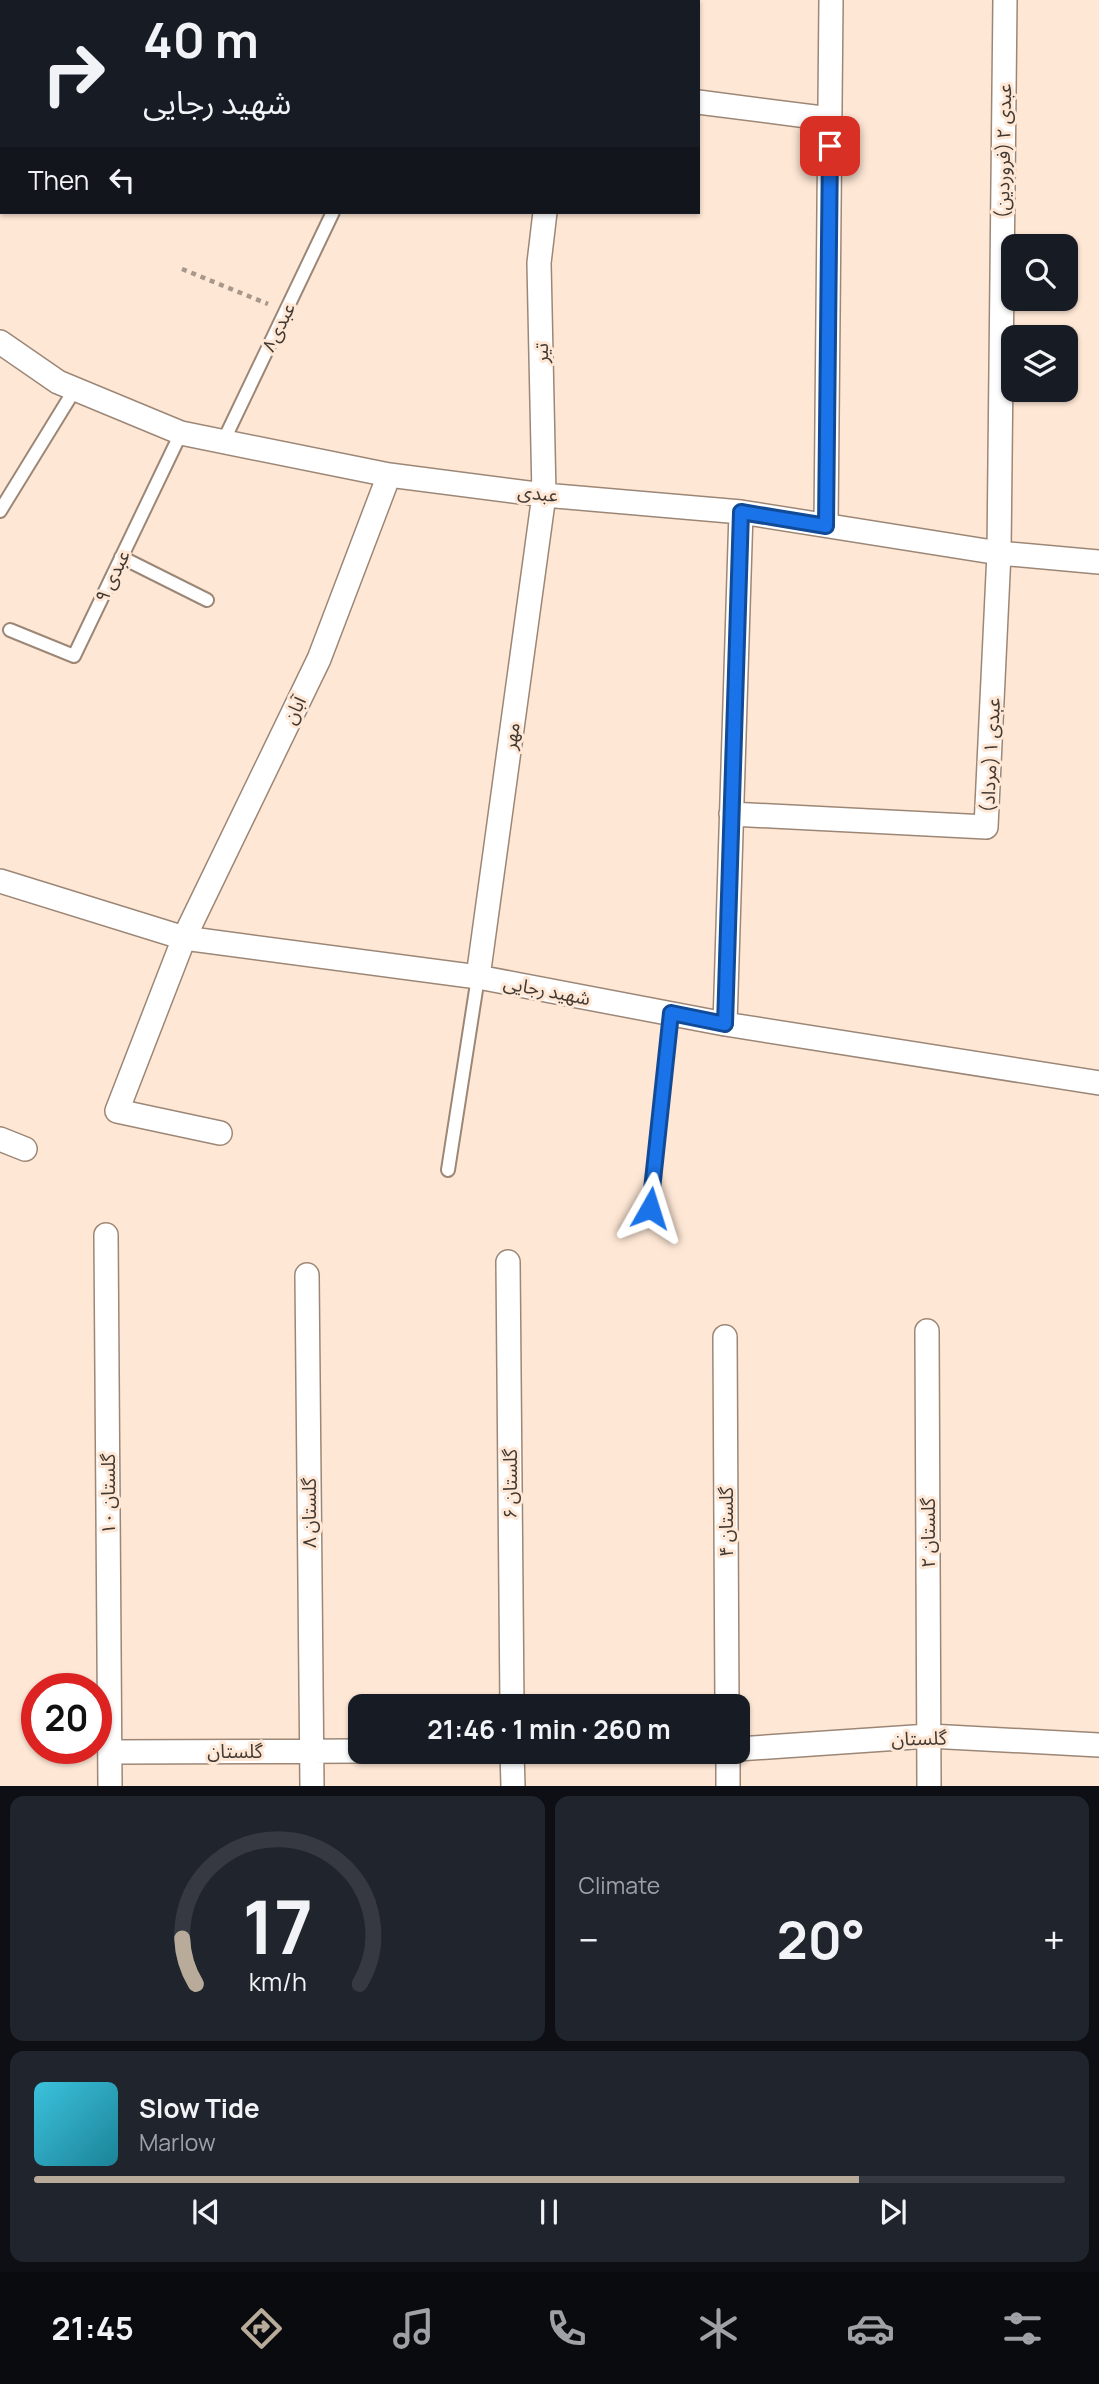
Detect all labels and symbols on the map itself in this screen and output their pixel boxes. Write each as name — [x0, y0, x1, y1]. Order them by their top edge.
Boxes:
street label: عبدی ۲ (فروردین) — [989, 83, 1017, 219]
pin — [800, 116, 860, 176]
street label: عبدی۸ — [255, 298, 301, 356]
street label: تیر — [528, 343, 554, 364]
street label: عبدی — [516, 478, 560, 508]
street label: عبدی ۹ — [88, 545, 136, 607]
street label: آبان — [276, 690, 312, 728]
street label: عبدی ۱ (مرداد) — [974, 697, 1006, 813]
street label: مهر — [496, 721, 526, 752]
street label: شهید رجایی — [501, 969, 593, 1011]
position arrow — [613, 1171, 687, 1245]
street label: گلستان ۶ — [497, 1448, 523, 1519]
street label: گلستان ۱۰ — [95, 1452, 121, 1534]
street label: گلستان ۸ — [296, 1477, 322, 1548]
street label: گلستان ۴ — [713, 1486, 739, 1557]
street label: گلستان ۲ — [915, 1497, 941, 1568]
speed limit sign: 20 — [21, 1673, 112, 1764]
street label: گلستان — [891, 1724, 948, 1751]
street label: گلستان — [207, 1738, 264, 1764]

